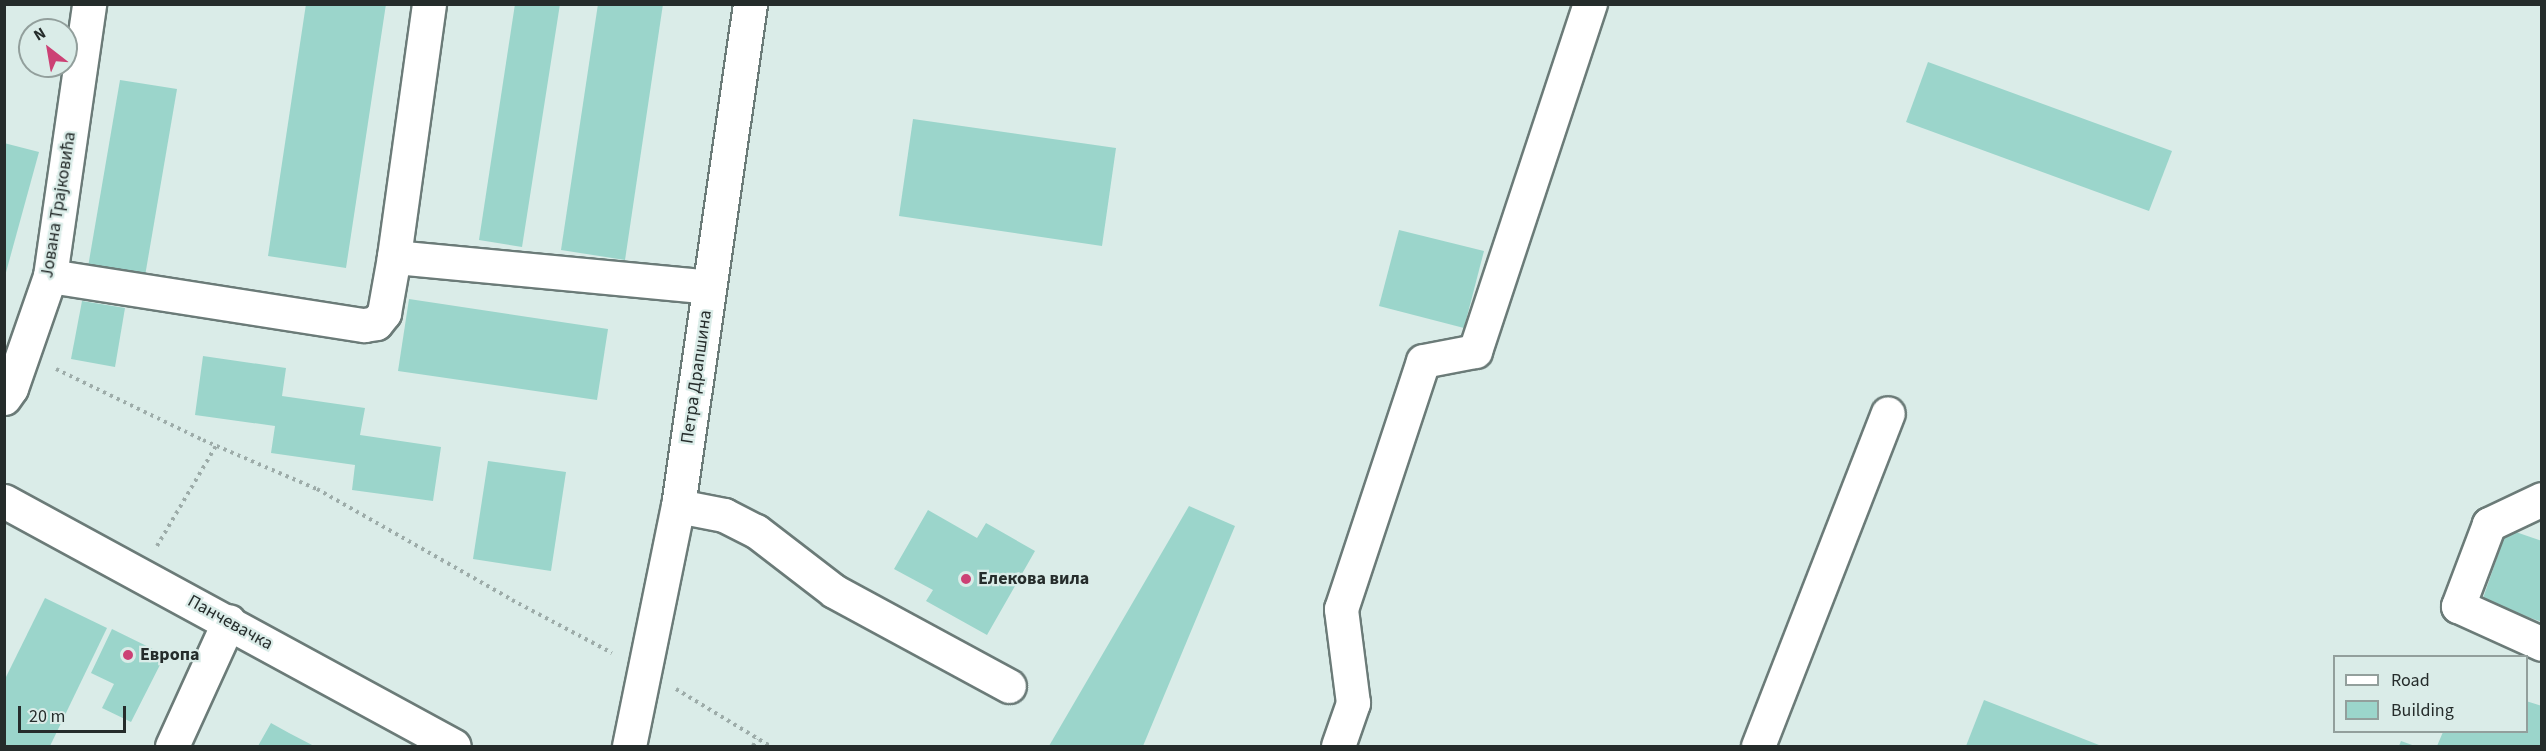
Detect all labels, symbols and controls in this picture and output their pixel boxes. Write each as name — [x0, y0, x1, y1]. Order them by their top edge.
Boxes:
north arrow — [18, 18, 78, 78]
text: N — [30, 22, 50, 46]
street label: Јована Трајковића — [37, 130, 81, 280]
street label: Петра Драпшина — [677, 309, 717, 445]
place label: Елекова вила — [978, 568, 1089, 590]
marker: Елекова вила — [959, 572, 973, 586]
street label: Панчевачка — [184, 591, 276, 655]
place label: Европа — [140, 644, 199, 666]
marker: Европа — [121, 648, 135, 662]
legend — [2333, 655, 2528, 733]
text: Road — [2391, 668, 2430, 693]
scale bar — [21, 694, 129, 732]
text: Building — [2391, 698, 2454, 723]
text: 20 m — [29, 704, 65, 729]

